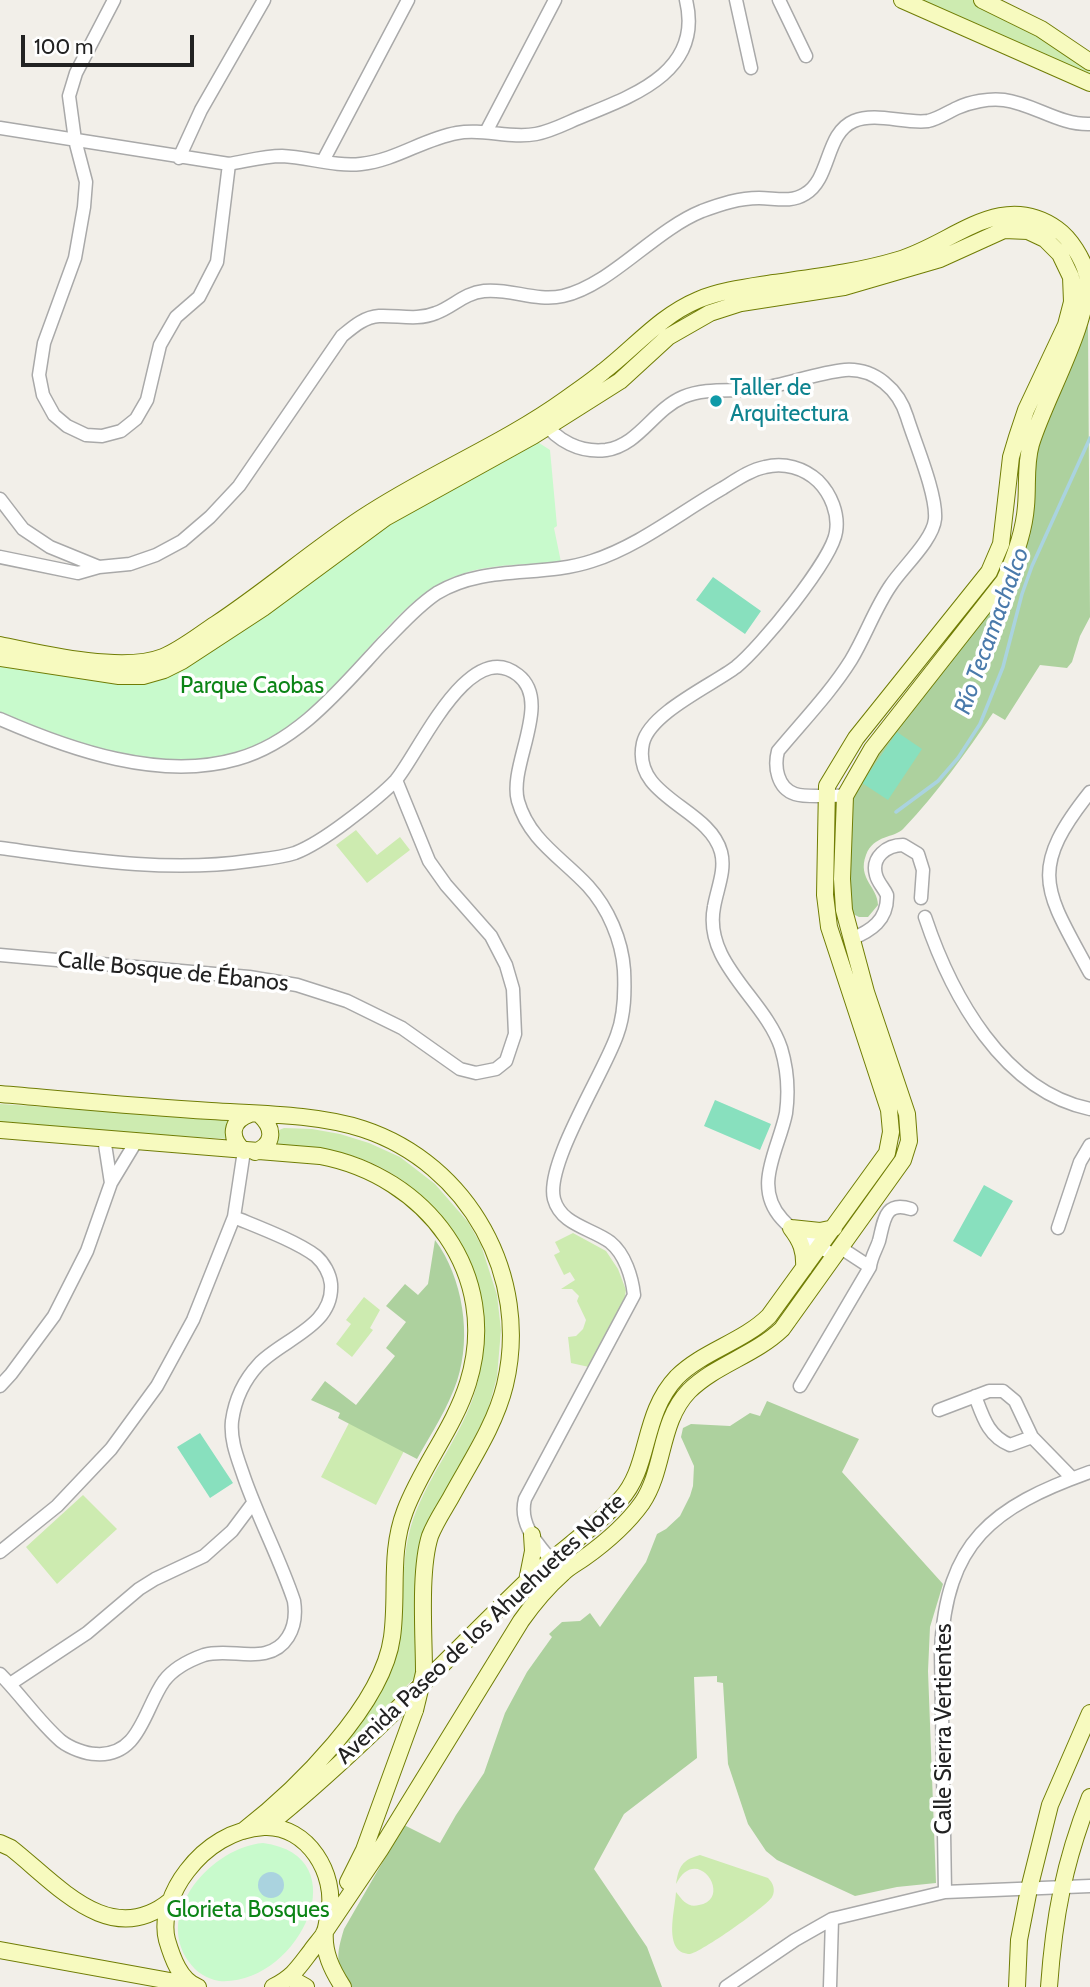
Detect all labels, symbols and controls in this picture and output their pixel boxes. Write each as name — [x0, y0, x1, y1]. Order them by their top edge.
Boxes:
scale bar — [24, 21, 198, 65]
text: 100 m — [34, 34, 93, 59]
place label: Taller de Arquitectura — [730, 374, 849, 428]
marker: Taller de Arquitectura — [708, 393, 724, 409]
water label: Río Tecamachalco — [949, 544, 1035, 718]
park label: Parque Caobas — [180, 672, 324, 700]
street label: Calle Bosque de Ébanos — [56, 946, 290, 998]
street label: Avenida Paseo de los Ahuehuetes Norte — [331, 1488, 631, 1770]
street label: Calle Sierra Vertientes — [930, 1623, 958, 1835]
park label: Glorieta Bosques — [166, 1896, 330, 1924]

